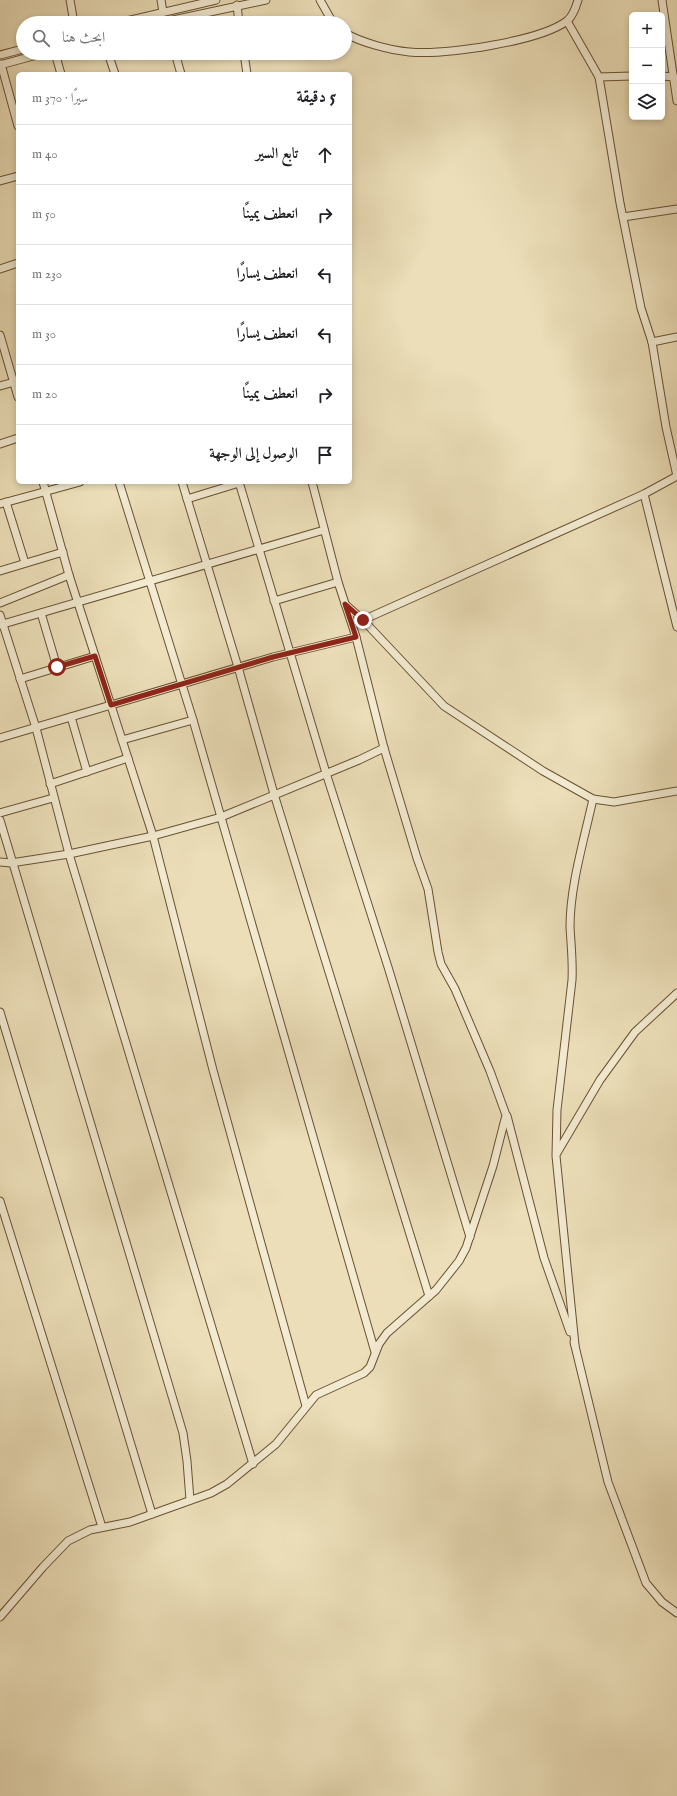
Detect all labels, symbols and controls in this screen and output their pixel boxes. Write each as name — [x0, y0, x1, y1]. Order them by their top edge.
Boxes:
map controls — [629, 12, 665, 120]
button: + — [629, 12, 665, 48]
search box — [16, 16, 352, 60]
icon: search — [30, 27, 52, 49]
text: ابحث هنا — [62, 28, 105, 47]
button: − — [629, 48, 665, 84]
button: layers — [629, 84, 665, 120]
text: 5 دقيقة — [296, 87, 336, 108]
text: سيرًا · 370 m — [32, 90, 88, 107]
text: تابع السير — [256, 144, 298, 163]
icon: ahead — [314, 144, 336, 166]
text: 40 m — [32, 146, 58, 163]
text: انعطف يمينًا — [242, 204, 298, 223]
icon: right — [314, 204, 336, 226]
text: 50 m — [32, 206, 56, 223]
text: انعطف يسارًا — [236, 264, 298, 283]
icon: left — [314, 264, 336, 286]
text: 230 m — [32, 266, 62, 283]
text: انعطف يسارًا — [236, 324, 298, 343]
icon: left — [314, 324, 336, 346]
text: 30 m — [32, 326, 56, 343]
text: انعطف يمينًا — [242, 384, 298, 403]
icon: right — [314, 384, 336, 406]
text: 20 m — [32, 386, 57, 403]
text: الوصول إلى الوجهة — [209, 444, 298, 463]
icon: arrive — [314, 444, 336, 466]
route end — [354, 611, 372, 629]
route start — [48, 658, 66, 676]

